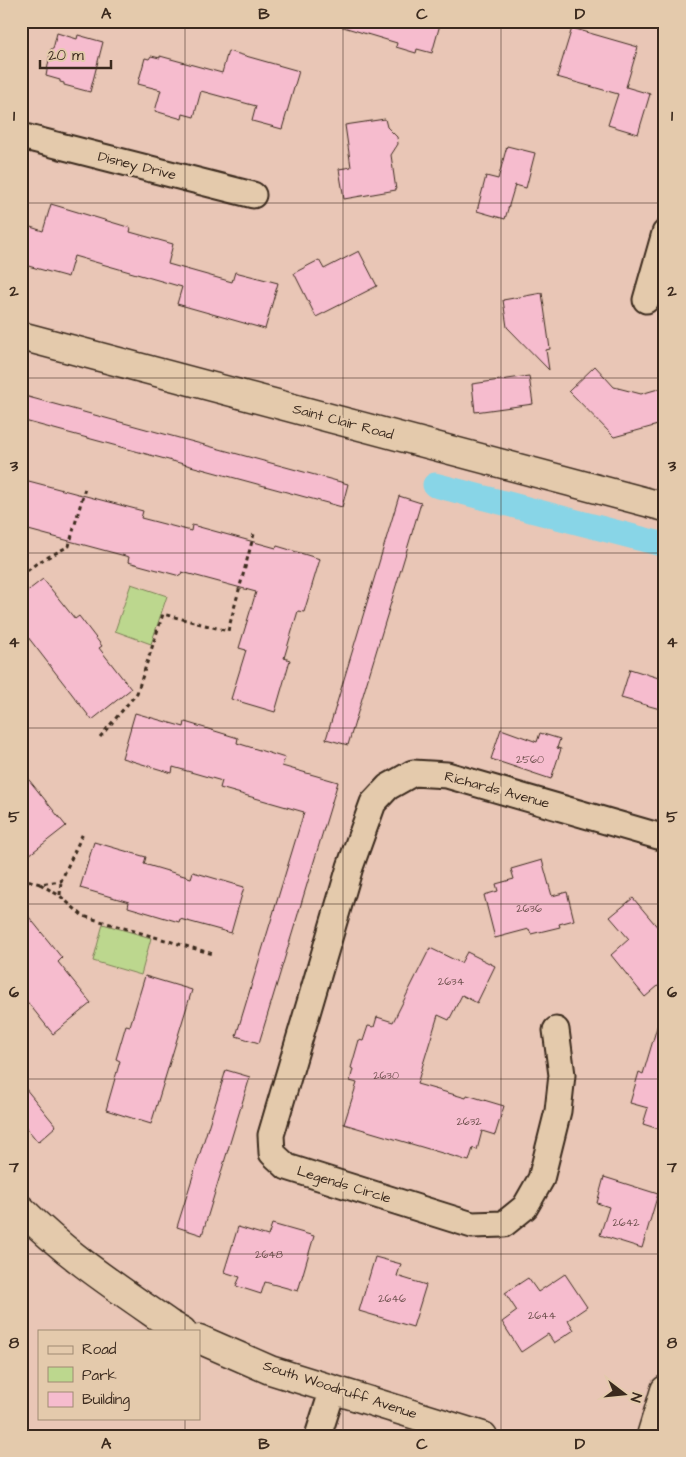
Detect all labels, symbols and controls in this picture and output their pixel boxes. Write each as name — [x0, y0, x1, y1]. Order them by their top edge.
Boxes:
text: A — [101, 3, 112, 25]
text: B — [258, 3, 270, 25]
text: C — [416, 3, 428, 25]
text: D — [575, 3, 586, 25]
scale bar — [40, 38, 111, 70]
text: 20 m — [48, 45, 84, 66]
text: 1 — [13, 105, 16, 127]
text: 1 — [671, 105, 674, 127]
street label: Disney Drive — [96, 147, 179, 185]
text: 2 — [8, 280, 19, 302]
text: 2 — [666, 280, 677, 302]
street label: Saint Clair Road — [290, 399, 396, 445]
text: 3 — [9, 455, 19, 477]
text: 3 — [667, 455, 677, 477]
text: 4 — [9, 631, 20, 653]
text: 4 — [667, 631, 678, 653]
house number: 2560 — [516, 752, 544, 767]
street label: Richards Avenue — [442, 766, 552, 814]
text: 5 — [8, 806, 20, 828]
text: 5 — [666, 806, 678, 828]
house number: 2636 — [516, 901, 542, 916]
house number: 2634 — [438, 974, 465, 989]
text: 6 — [9, 981, 19, 1003]
text: 6 — [667, 981, 677, 1003]
house number: 2630 — [373, 1068, 399, 1083]
house number: 2632 — [456, 1114, 482, 1129]
text: 7 — [8, 1156, 19, 1178]
text: 7 — [666, 1156, 677, 1178]
street label: Legends Circle — [295, 1161, 394, 1209]
house number: 2642 — [613, 1215, 640, 1230]
house number: 2648 — [255, 1247, 283, 1262]
house number: 2646 — [378, 1291, 406, 1306]
house number: 2644 — [528, 1308, 557, 1323]
legend — [38, 1330, 200, 1420]
text: 8 — [9, 1332, 20, 1354]
text: 8 — [667, 1332, 678, 1354]
text: Road — [82, 1339, 117, 1360]
street label: South Woodruff Avenue — [260, 1356, 420, 1424]
text: Park — [82, 1365, 117, 1386]
north arrow — [598, 1370, 648, 1420]
text: Building — [82, 1389, 130, 1411]
text: N — [625, 1390, 646, 1404]
text: A — [101, 1433, 112, 1455]
text: B — [258, 1433, 270, 1455]
text: C — [416, 1433, 428, 1455]
text: D — [575, 1433, 586, 1455]

